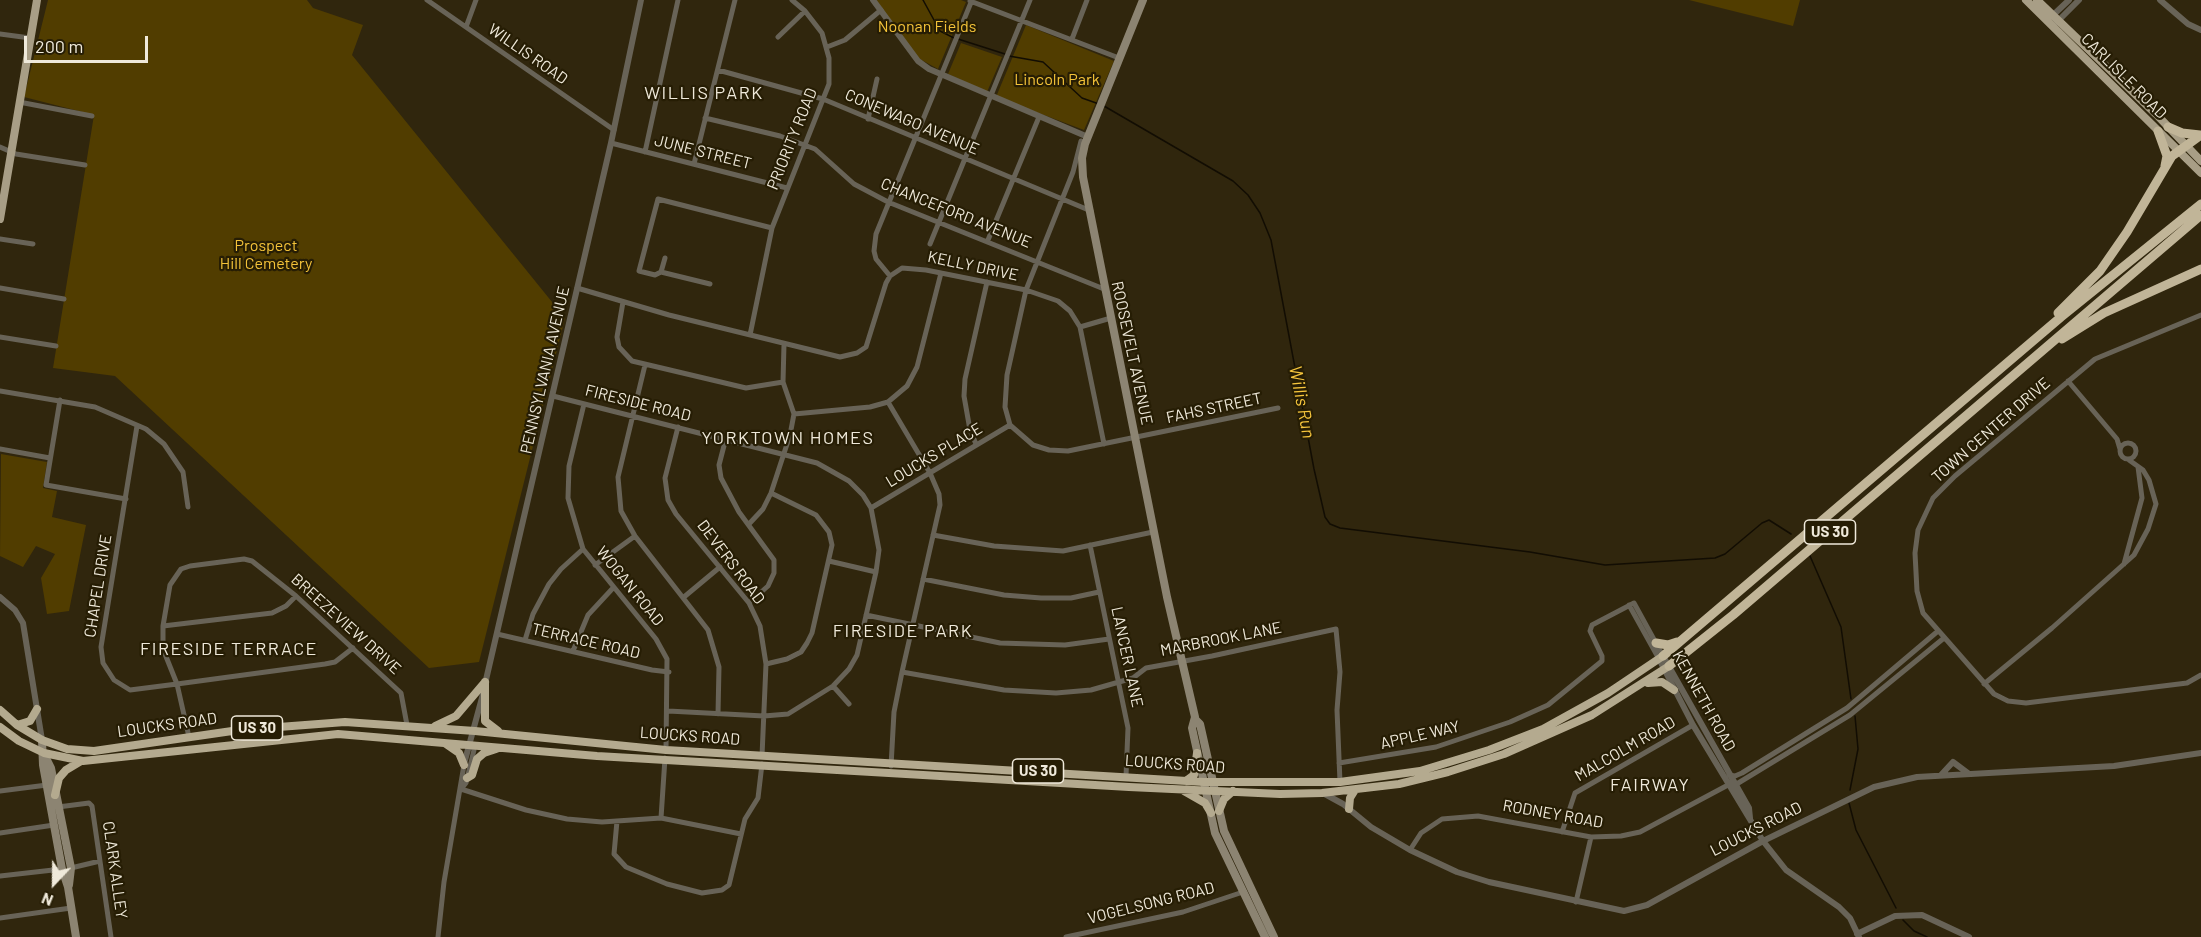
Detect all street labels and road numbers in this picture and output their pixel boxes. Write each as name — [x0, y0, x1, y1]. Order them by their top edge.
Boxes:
street label: WILLIS ROAD — [485, 20, 571, 88]
street label: CARLISLE ROAD — [2077, 29, 2171, 123]
street label: PRIORITY ROAD — [763, 85, 821, 193]
street label: CONEWAGO AVENUE — [842, 85, 982, 159]
street label: JUNE STREET — [652, 131, 754, 173]
street label: CHANCEFORD AVENUE — [878, 174, 1034, 252]
street label: KELLY DRIVE — [926, 247, 1020, 285]
street label: ROOSEVELT AVENUE — [1107, 279, 1157, 427]
street label: PENNSYLVANIA AVENUE — [516, 284, 574, 456]
street label: TOWN CENTER DRIVE — [1928, 373, 2054, 487]
street label: FIRESIDE ROAD — [583, 381, 693, 425]
street label: FAHS STREET — [1164, 388, 1264, 428]
street label: LOUCKS PLACE — [882, 419, 986, 491]
street label: DEVERS ROAD — [693, 516, 769, 608]
road number: US 30 — [1804, 520, 1856, 544]
street label: CHAPEL DRIVE — [80, 533, 116, 639]
street label: WOGAN ROAD — [592, 542, 668, 630]
street label: BREEZEVIEW DRIVE — [287, 570, 405, 678]
street label: LANCER LANE — [1107, 605, 1147, 709]
street label: MARBROOK LANE — [1159, 618, 1283, 660]
street label: TERRACE ROAD — [530, 619, 642, 663]
street label: KENNETH ROAD — [1668, 647, 1740, 755]
street label: LOUCKS ROAD — [116, 709, 218, 741]
street label: MALCOLM ROAD — [1571, 712, 1679, 786]
road number: US 30 — [232, 716, 282, 740]
street label: APPLE WAY — [1378, 717, 1462, 753]
street label: LOUCKS ROAD — [639, 723, 741, 749]
street label: LOUCKS ROAD — [1124, 751, 1226, 777]
road number: US 30 — [1012, 759, 1064, 783]
street label: RODNEY ROAD — [1501, 796, 1605, 832]
street label: LOUCKS ROAD — [1707, 798, 1805, 860]
street label: CLARK ALLEY — [99, 820, 131, 920]
street label: VOGELSONG ROAD — [1086, 878, 1216, 928]

